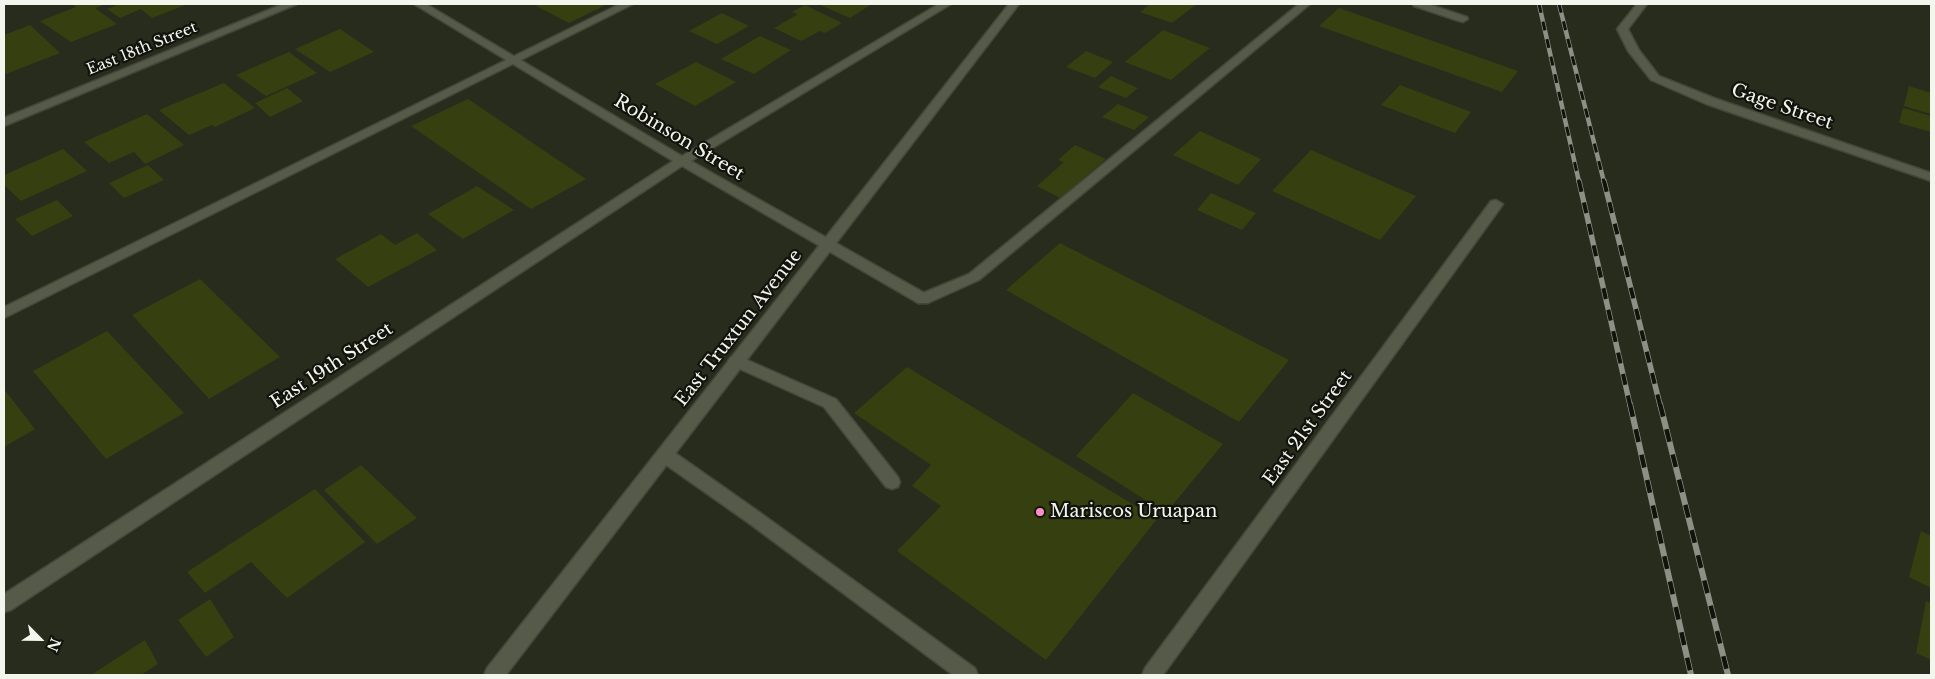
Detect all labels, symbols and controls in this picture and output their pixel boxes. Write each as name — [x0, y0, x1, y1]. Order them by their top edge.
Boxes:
street label: East 18th Street — [84, 19, 200, 79]
street label: Gage Street — [1728, 80, 1836, 134]
street label: Robinson Street — [610, 91, 748, 185]
street label: East Truxtun Avenue — [671, 245, 807, 411]
street label: East 19th Street — [267, 318, 397, 414]
street label: East 21st Street — [1259, 366, 1357, 490]
place label: Mariscos Uruapan — [1050, 501, 1217, 523]
marker: Mariscos Uruapan — [1034, 506, 1046, 518]
north arrow — [15, 614, 65, 664]
text: N — [43, 635, 65, 654]

